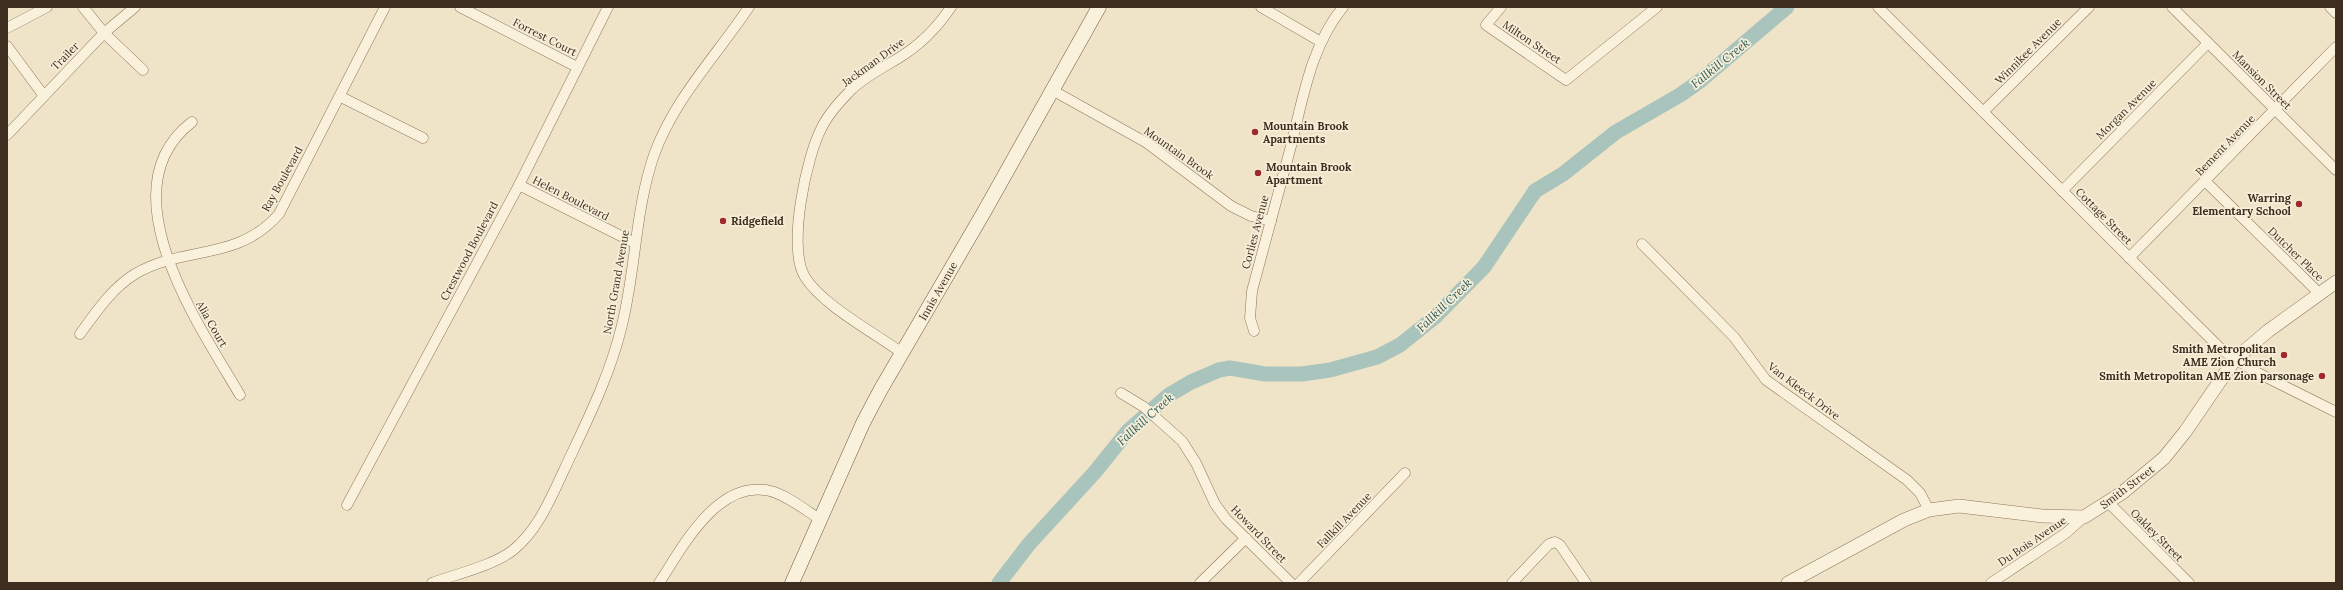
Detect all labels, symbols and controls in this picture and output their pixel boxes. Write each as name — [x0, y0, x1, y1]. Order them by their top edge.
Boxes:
street label: Forrest Court — [511, 15, 580, 59]
street label: Winnikee Avenue — [1992, 15, 2064, 87]
street label: Milton Street — [1500, 17, 1565, 67]
street label: Jackman Drive — [838, 35, 907, 90]
water label: Fallkill Creek — [1688, 35, 1752, 91]
street label: Trailer — [48, 39, 82, 73]
street label: Mansion Street — [2230, 48, 2295, 113]
street label: Morgan Avenue — [2093, 76, 2159, 142]
street label: Bement Avenue — [2192, 111, 2258, 179]
place label: Mountain Brook Apartments — [1263, 119, 1349, 146]
street label: Mountain Brook — [1141, 124, 1217, 182]
marker: Mountain Brook Apartments — [1250, 127, 1260, 137]
street label: Ray Boulevard — [258, 144, 306, 214]
place label: Mountain Brook Apartment — [1266, 160, 1352, 187]
marker: Mountain Brook Apartment — [1253, 168, 1263, 178]
street label: Helen Boulevard — [530, 173, 612, 223]
street label: Cottage Street — [2073, 185, 2136, 248]
place label: Warring Elementary School — [2192, 191, 2292, 218]
street label: Corlies Avenue — [1238, 193, 1272, 271]
street label: Crestwood Boulevard — [437, 199, 501, 303]
marker: Warring Elementary School — [2294, 199, 2304, 209]
place label: Ridgefield — [731, 214, 784, 228]
marker: Ridgefield — [718, 216, 728, 226]
street label: Dutcher Place — [2265, 224, 2327, 284]
street label: North Grand Avenue — [600, 229, 632, 335]
street label: Innis Avenue — [916, 259, 960, 323]
water label: Fallkill Creek — [1413, 275, 1475, 335]
street label: Alia Court — [193, 297, 231, 350]
place label: Smith Metropolitan AME Zion Church — [2172, 342, 2276, 369]
marker: Smith Metropolitan AME Zion Church — [2279, 350, 2289, 360]
street label: Van Kleeck Drive — [1764, 359, 1843, 423]
place label: Smith Metropolitan AME Zion parsonage — [2099, 369, 2314, 383]
marker: Smith Metropolitan AME Zion parsonage — [2317, 371, 2327, 381]
water label: Fallkill Creek — [1114, 390, 1176, 448]
street label: Smith Street — [2097, 462, 2157, 512]
street label: Fallkill Avenue — [1314, 489, 1374, 551]
street label: Howard Street — [1228, 502, 1290, 566]
street label: Oakley Street — [2128, 506, 2187, 565]
street label: Du Bois Avenue — [1995, 513, 2069, 569]

